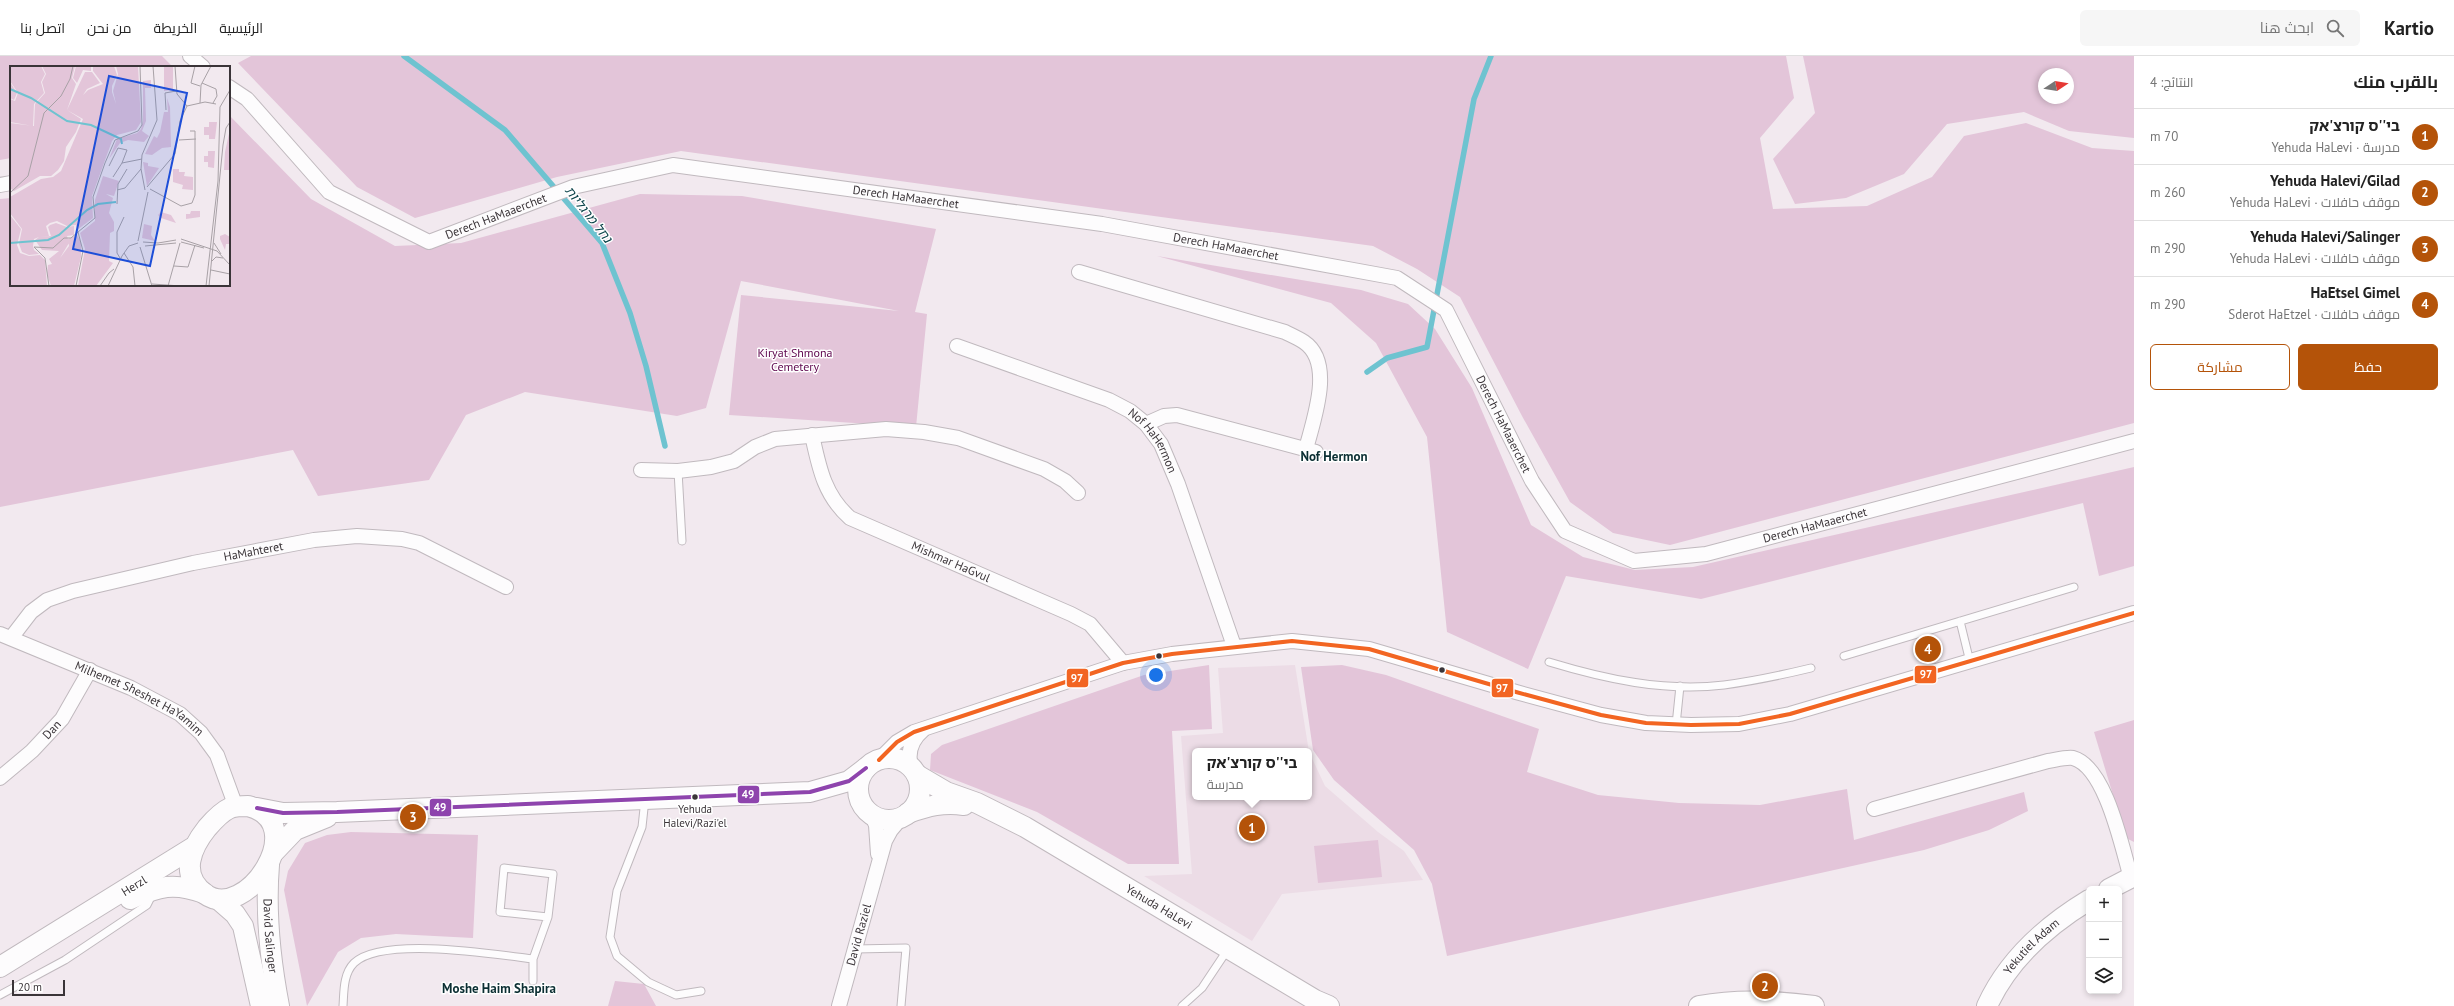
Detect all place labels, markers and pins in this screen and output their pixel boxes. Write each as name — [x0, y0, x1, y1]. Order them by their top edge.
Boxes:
pin: 4 — [1915, 634, 1941, 664]
unlabelled marker — [1154, 651, 1164, 661]
unlabelled marker — [1437, 665, 1447, 675]
marker: Yehuda Halevi/Razi'el — [690, 792, 700, 802]
pin: 3 — [400, 802, 426, 832]
place label: Yehuda Halevi/Razi'el — [663, 802, 727, 830]
pin: 1 — [1239, 813, 1265, 843]
pin: 2 — [1752, 971, 1778, 1001]

